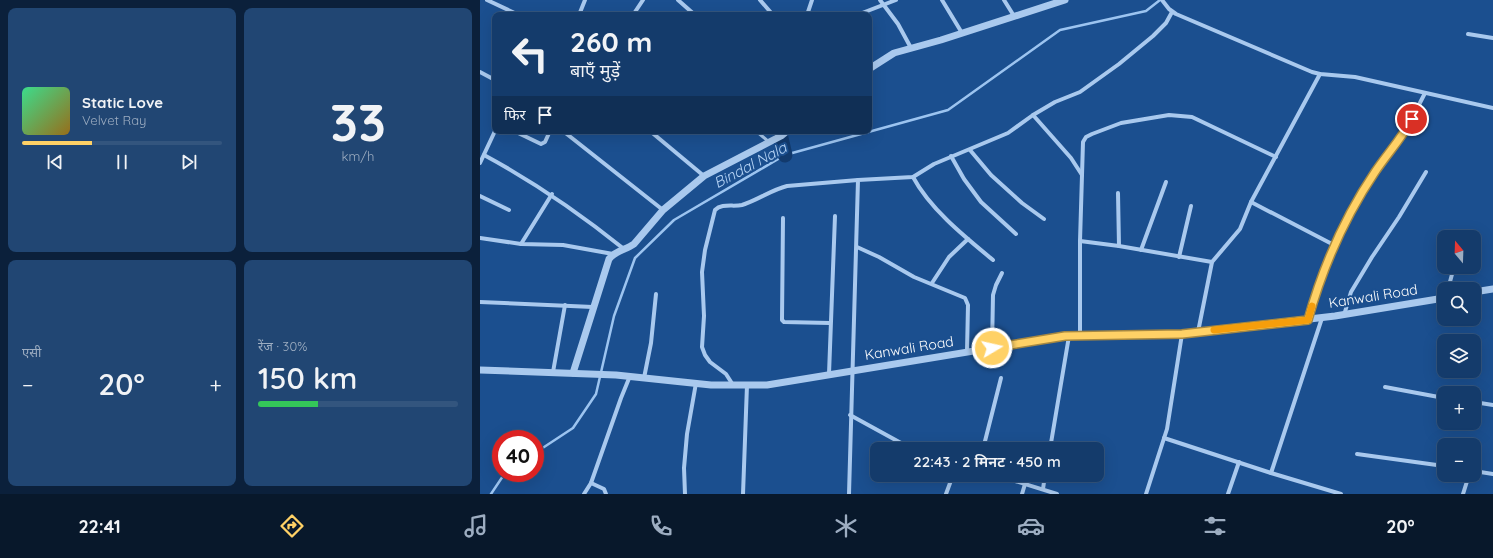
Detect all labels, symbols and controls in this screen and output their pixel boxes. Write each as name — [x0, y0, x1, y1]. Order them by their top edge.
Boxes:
text: 260 m — [570, 24, 652, 59]
icon: left — [504, 28, 556, 80]
text: बाएँ मुड़ें — [570, 59, 620, 82]
text: 33 — [330, 89, 386, 154]
text: Static Love — [82, 93, 163, 112]
pin — [1395, 102, 1429, 136]
icon: arrive — [534, 104, 556, 126]
text: फिर — [504, 105, 526, 124]
icon: arrive — [1401, 108, 1423, 130]
text: Velvet Ray — [82, 112, 147, 128]
water label: Bindal Nala — [710, 137, 791, 192]
text: km/h — [342, 148, 374, 164]
icon: previous — [44, 151, 66, 173]
icon: pause — [111, 151, 133, 173]
icon: next — [178, 151, 200, 173]
north arrow — [1437, 230, 1481, 274]
map controls — [1437, 230, 1481, 482]
street label: Kanwali Road — [1327, 280, 1419, 312]
button: search — [1437, 282, 1481, 326]
position arrow — [971, 327, 1013, 369]
street label: Kanwali Road — [863, 332, 955, 364]
button: layers — [1437, 334, 1481, 378]
text: रेंज · 30% — [258, 338, 307, 354]
text: एसी — [22, 344, 41, 360]
text: 150 km — [258, 359, 357, 397]
text: 20° — [98, 365, 145, 403]
text: − — [22, 371, 33, 399]
text: + — [210, 371, 222, 399]
button: + — [1437, 386, 1481, 430]
speed limit sign: 40 — [492, 430, 544, 482]
button: − — [1437, 438, 1481, 482]
text: 22:43 · 2 मिनट · 450 m — [913, 452, 1061, 471]
icon: directions — [278, 512, 306, 540]
icon: music — [462, 512, 490, 540]
icon: phone — [647, 512, 675, 540]
icon: climate — [832, 512, 860, 540]
icon: car — [1017, 512, 1045, 540]
icon: filters — [1201, 512, 1229, 540]
text: 22:41 — [78, 515, 121, 538]
text: 20° — [1386, 515, 1415, 538]

